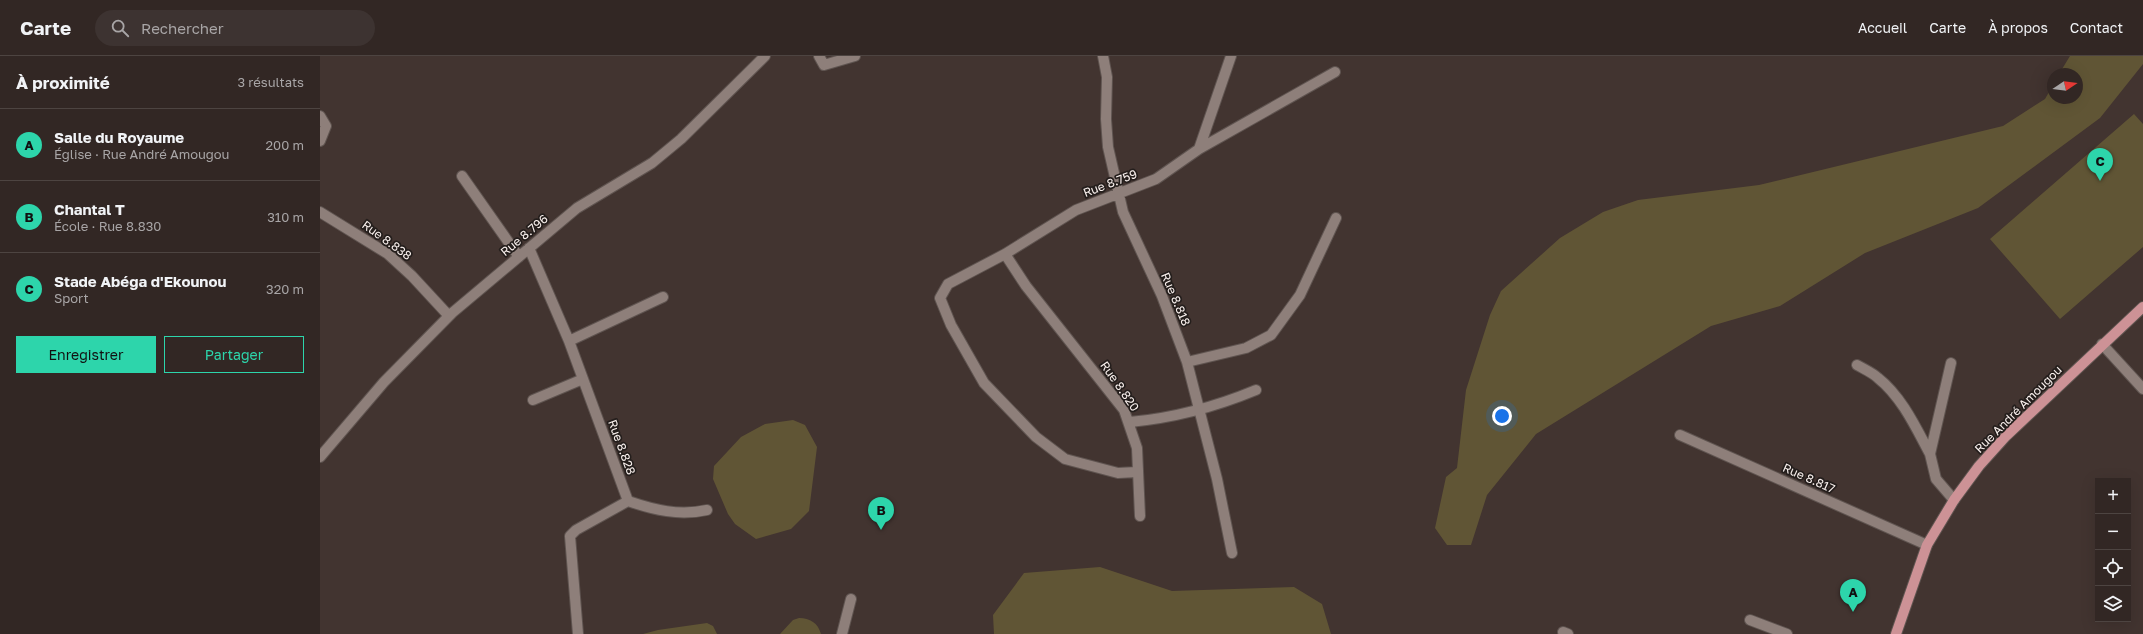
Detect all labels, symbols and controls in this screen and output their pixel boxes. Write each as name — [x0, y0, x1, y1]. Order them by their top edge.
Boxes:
search box — [95, 10, 375, 46]
text: Carte — [20, 16, 71, 39]
icon: search — [109, 17, 131, 39]
text: Rechercher — [141, 19, 224, 37]
text: Accueil — [1858, 19, 1907, 36]
text: Carte — [1929, 19, 1966, 36]
text: À propos — [1988, 19, 2048, 36]
text: Contact — [2070, 19, 2123, 36]
north arrow — [2047, 68, 2083, 104]
text: À proximité — [16, 72, 110, 93]
text: 3 résultats — [238, 74, 304, 90]
text: Salle du Royaume — [54, 128, 184, 146]
text: A — [24, 137, 34, 153]
text: 200 m — [266, 137, 304, 153]
text: Église · Rue André Amougou — [54, 146, 229, 162]
pin: C — [2087, 148, 2113, 181]
street label: Rue 8.759 — [1081, 166, 1139, 200]
text: Chantal T — [54, 200, 125, 218]
text: B — [24, 209, 34, 225]
text: 310 m — [267, 209, 304, 225]
street label: Rue 8.796 — [497, 211, 551, 259]
street label: Rue 8.838 — [359, 217, 415, 263]
text: École · Rue 8.830 — [54, 218, 161, 234]
street label: Rue 8.818 — [1158, 270, 1194, 328]
text: Stade Abéga d'Ekounou — [54, 272, 226, 290]
text: C — [24, 281, 34, 297]
text: 320 m — [266, 281, 304, 297]
text: Sport — [54, 290, 89, 306]
button: Enregistrer — [16, 336, 156, 373]
button: Partager — [164, 336, 304, 373]
street label: Rue 8.820 — [1097, 358, 1143, 414]
street label: Rue André Amougou — [1971, 362, 2065, 456]
your location — [1492, 406, 1512, 426]
street label: Rue 8.828 — [605, 417, 639, 477]
street label: Rue 8.817 — [1781, 460, 1837, 496]
map controls — [2095, 478, 2131, 622]
button: + — [2095, 478, 2131, 514]
pin: B — [868, 497, 894, 530]
button: − — [2095, 514, 2131, 550]
button: locate — [2095, 550, 2131, 586]
pin: A — [1840, 579, 1866, 612]
button: layers — [2095, 586, 2131, 622]

